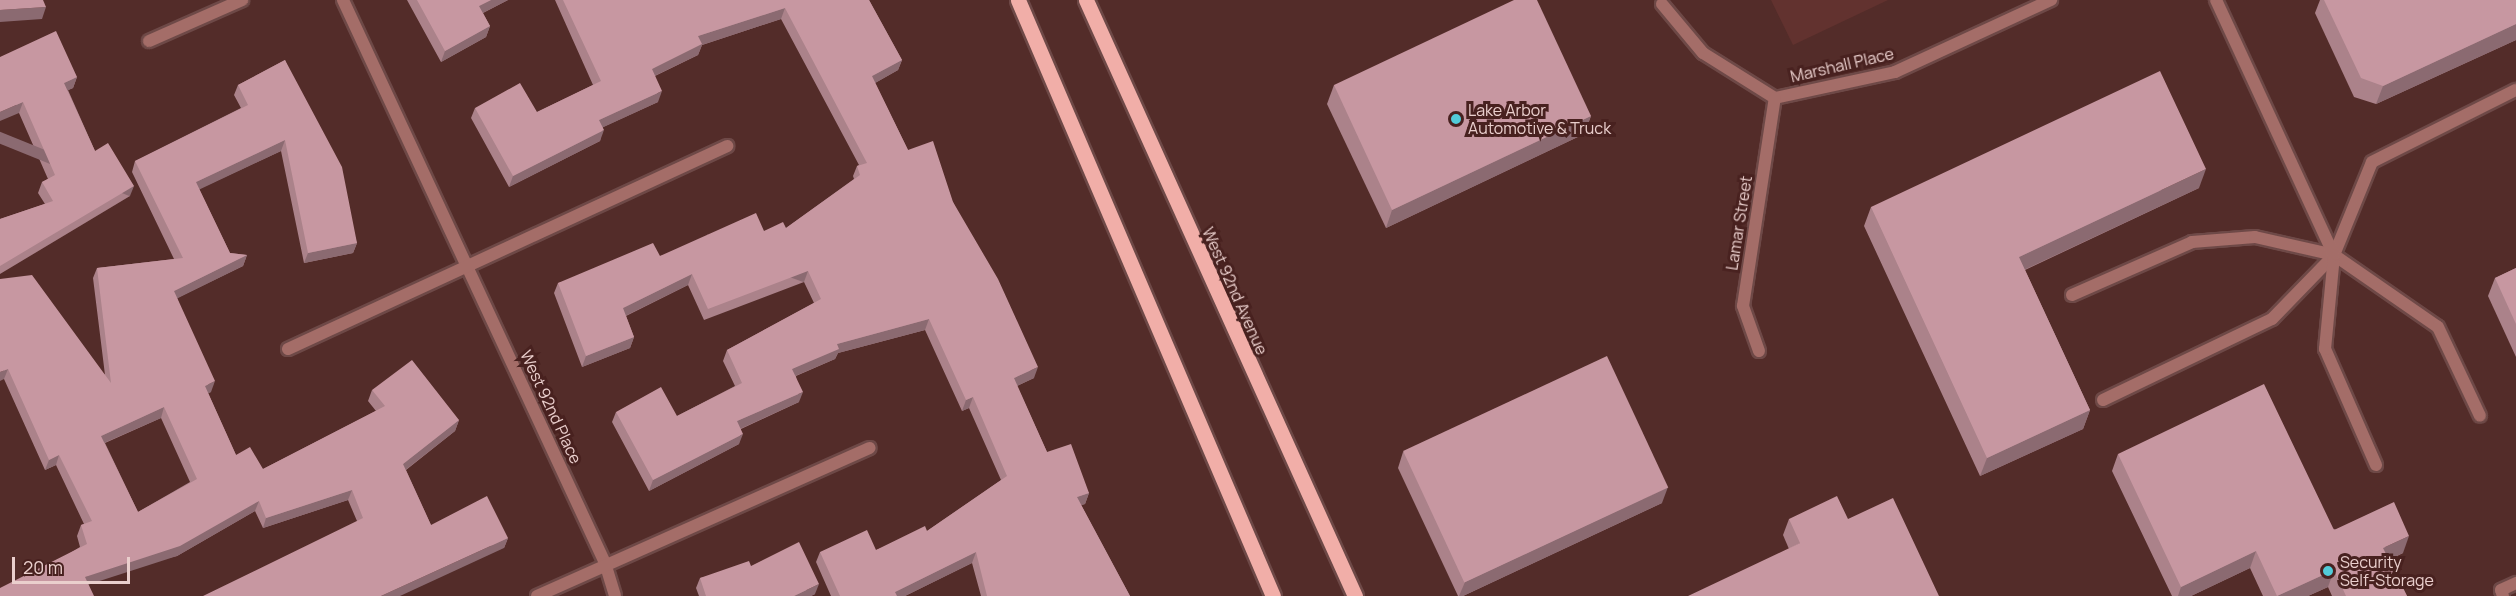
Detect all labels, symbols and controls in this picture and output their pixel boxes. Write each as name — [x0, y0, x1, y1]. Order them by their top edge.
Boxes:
street label: Marshall Place — [1788, 44, 1896, 86]
place label: Lake Arbor Automotive & Truck — [1468, 100, 1611, 138]
marker: Lake Arbor Automotive & Truck — [1449, 112, 1463, 126]
street label: Lamar Street — [1722, 174, 1756, 272]
street label: West 92nd Avenue — [1198, 224, 1272, 358]
street label: West 92nd Place — [516, 347, 586, 467]
scale bar — [15, 545, 134, 583]
place label: Security Self-Storage — [2340, 552, 2434, 590]
text: 20 m — [23, 555, 63, 579]
marker: Security Self-Storage — [2321, 564, 2335, 578]

